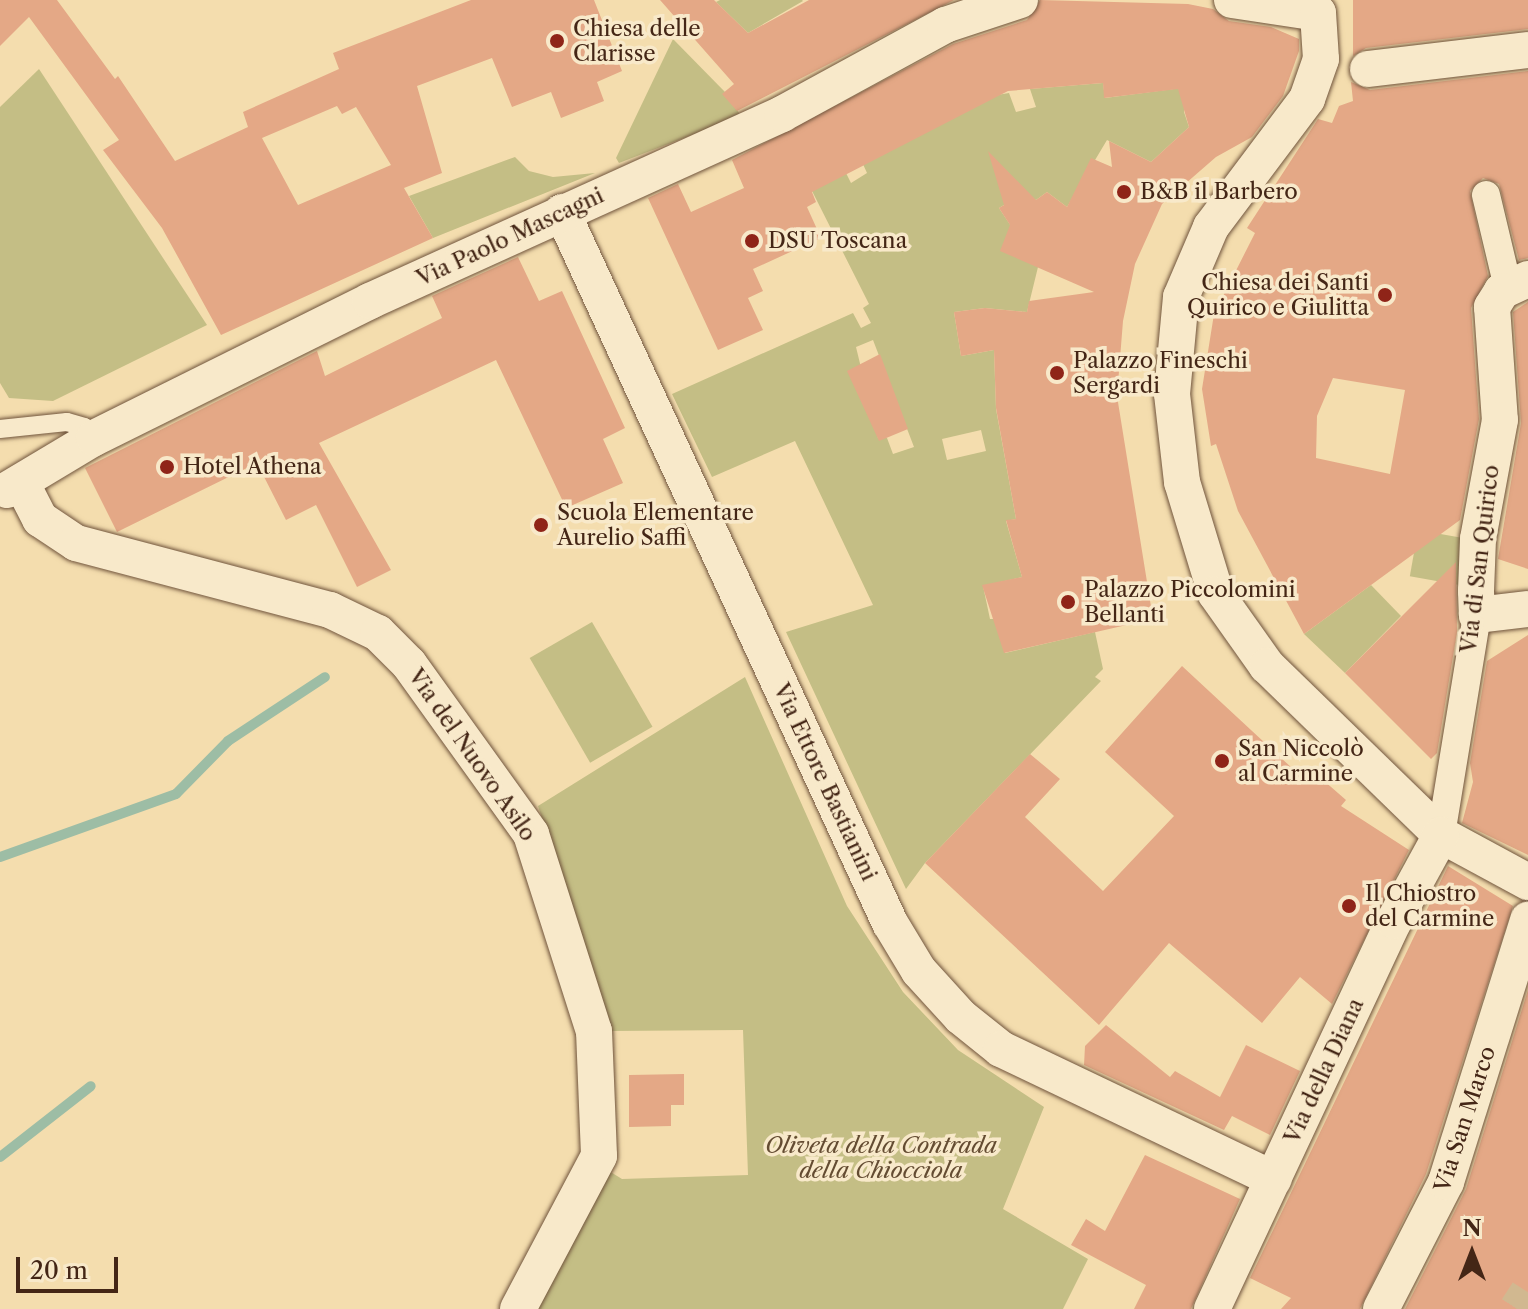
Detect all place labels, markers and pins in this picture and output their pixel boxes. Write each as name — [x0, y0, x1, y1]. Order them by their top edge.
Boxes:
place label: Chiesa delle Clarisse — [573, 15, 701, 66]
marker: Chiesa delle Clarisse — [548, 32, 566, 50]
place label: B&B il Barbero — [1140, 179, 1298, 205]
marker: B&B il Barbero — [1115, 183, 1133, 201]
place label: DSU Toscana — [768, 228, 908, 254]
marker: DSU Toscana — [743, 232, 761, 250]
place label: Chiesa dei Santi Quirico e Giulitta — [1187, 269, 1369, 320]
marker: Chiesa dei Santi Quirico e Giulitta — [1376, 286, 1394, 304]
place label: Palazzo Fineschi Sergardi — [1073, 347, 1248, 398]
marker: Palazzo Fineschi Sergardi — [1048, 364, 1066, 382]
place label: Hotel Athena — [183, 454, 323, 480]
marker: Hotel Athena — [158, 458, 176, 476]
place label: Scuola Elementare Aurelio Saffi — [557, 499, 754, 550]
marker: Scuola Elementare Aurelio Saffi — [532, 516, 550, 534]
place label: Palazzo Piccolomini Bellanti — [1084, 576, 1295, 628]
marker: Palazzo Piccolomini Bellanti — [1059, 593, 1077, 611]
place label: San Niccolò al Carmine — [1238, 735, 1364, 786]
marker: San Niccolò al Carmine — [1213, 752, 1231, 770]
place label: Il Chiostro del Carmine — [1365, 880, 1494, 932]
marker: Il Chiostro del Carmine — [1340, 897, 1358, 915]

